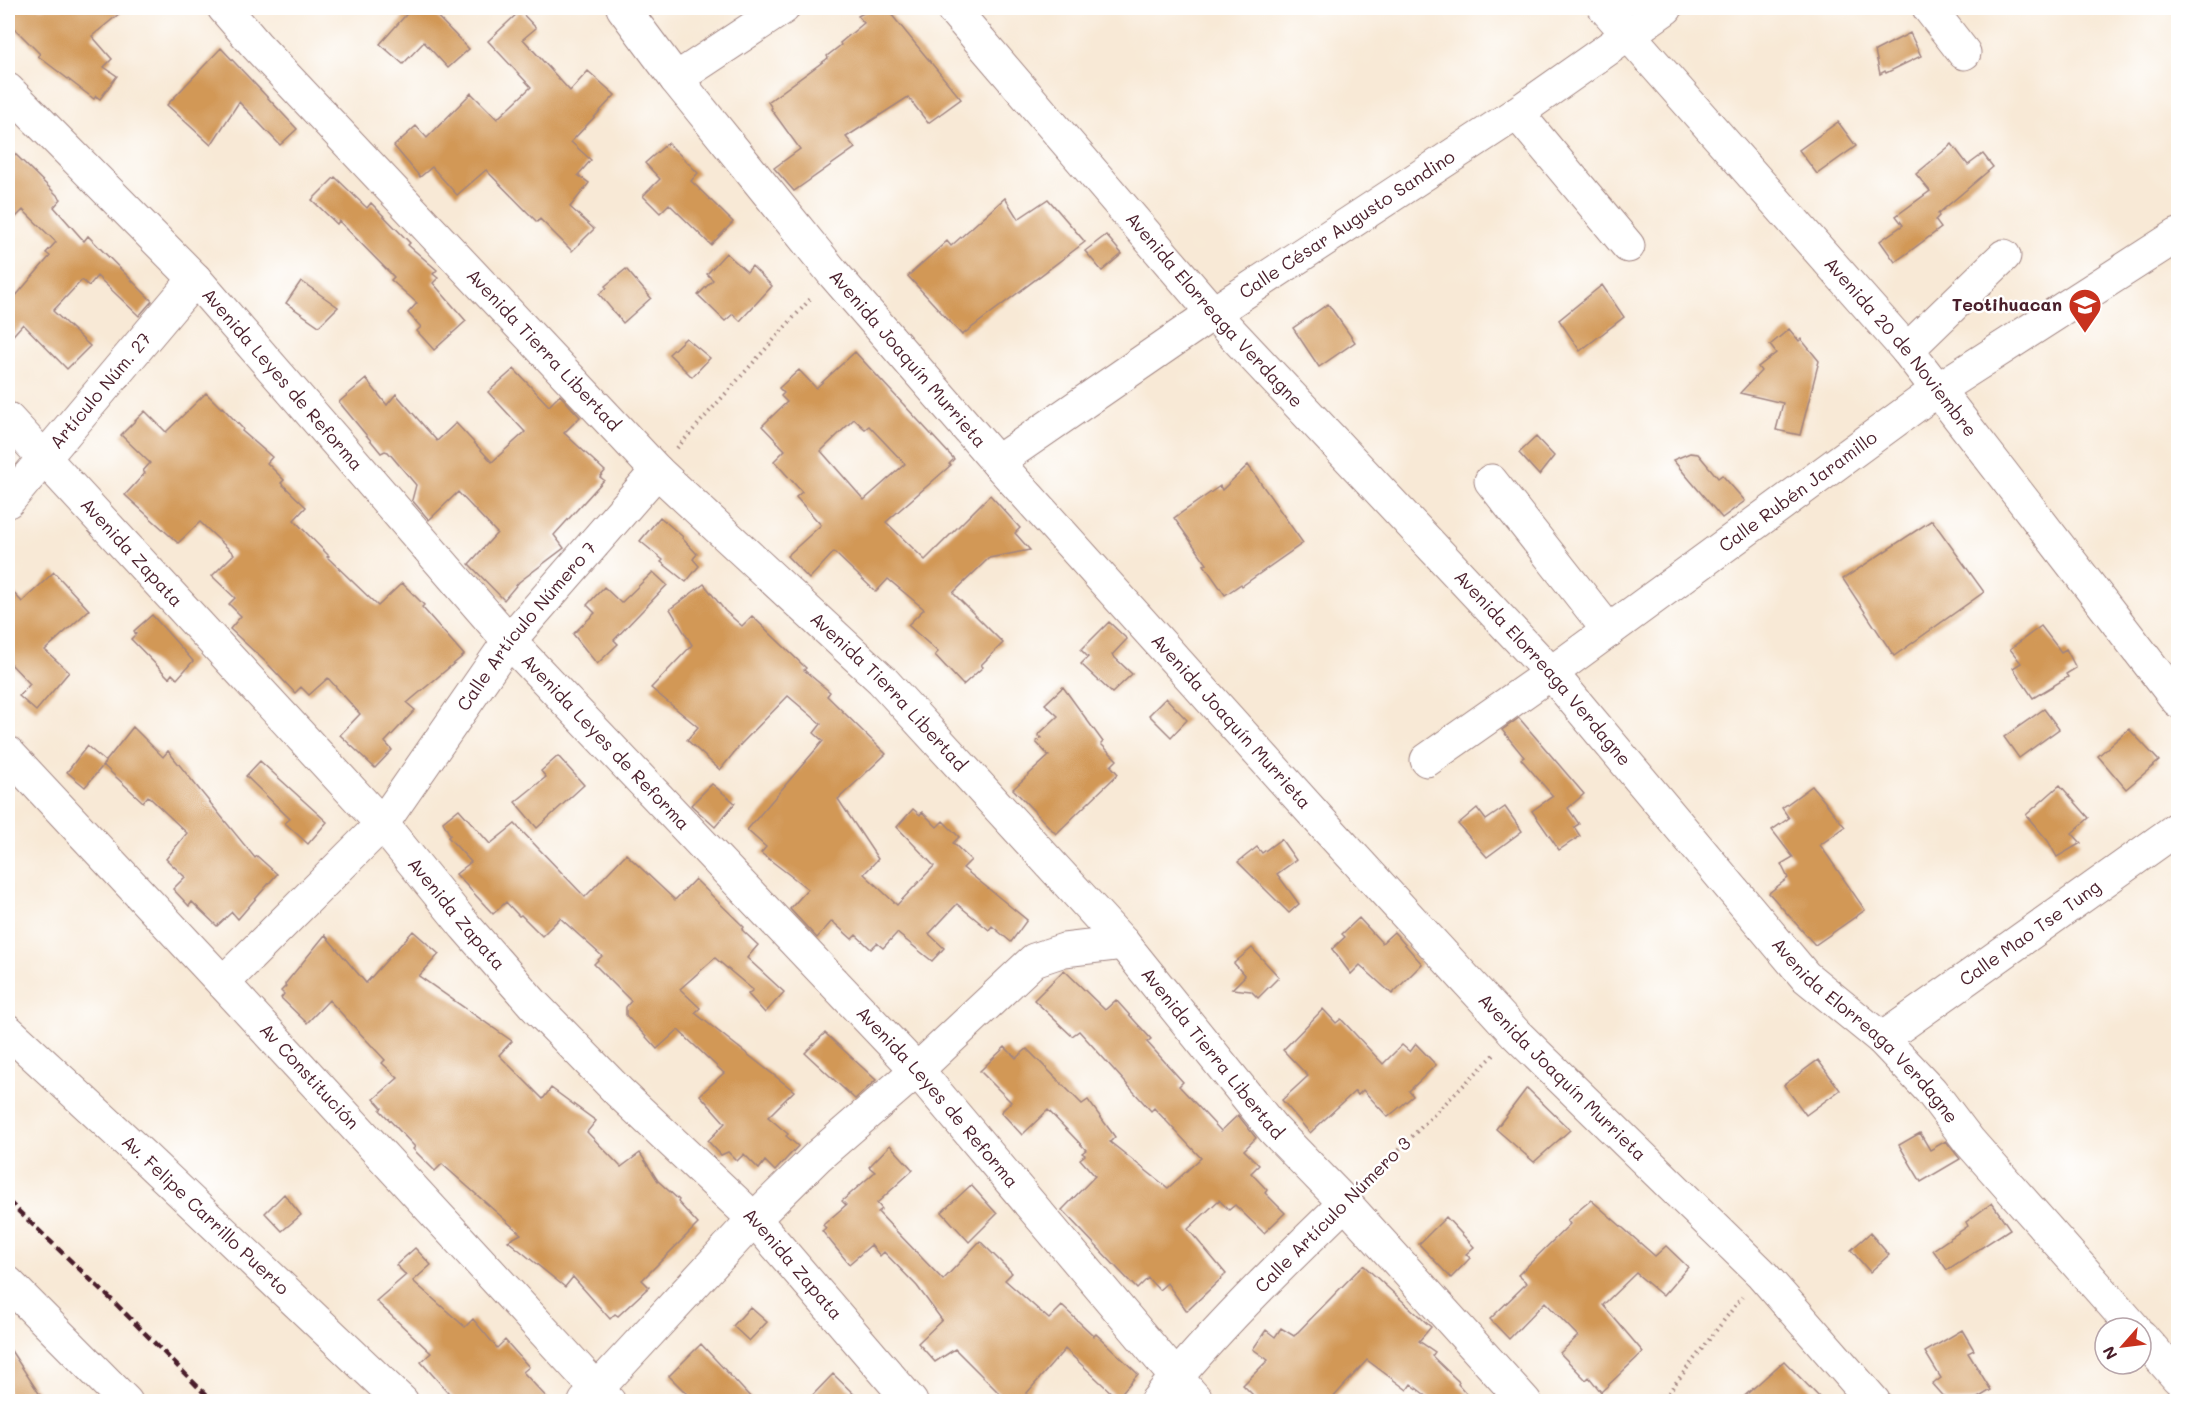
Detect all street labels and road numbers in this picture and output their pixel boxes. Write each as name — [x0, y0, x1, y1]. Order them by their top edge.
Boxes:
street label: Calle César Augusto Sandino — [1234, 144, 1460, 304]
street label: Avenida Elorreaga Verdagne — [1121, 207, 1309, 412]
street label: Avenida 20 de Noviembre — [1820, 252, 1983, 441]
street label: Avenida Tierra Libertad — [462, 263, 626, 436]
street label: Avenida Joaquín Murrieta — [825, 264, 992, 452]
street label: Avenida Leyes de Reforma — [197, 283, 369, 475]
street label: Artículo Núm. 27 — [44, 327, 156, 453]
street label: Calle Rubén Jaramillo — [1714, 425, 1882, 557]
street label: Avenida Zapata — [76, 492, 189, 612]
street label: Calle Artículo Número 7 — [451, 536, 601, 715]
street label: Avenida Elorreaga Verdagne — [1449, 565, 1637, 771]
street label: Avenida Tierra Libertad — [806, 606, 973, 776]
street label: Avenida Joaquín Murrieta — [1147, 628, 1317, 814]
street label: Avenida Leyes de Reforma — [517, 649, 696, 835]
street label: Avenida Zapata — [403, 852, 511, 975]
street label: Calle Mao Tse Tung — [1954, 874, 2105, 991]
street label: Avenida Elorreaga Verdagne — [1767, 932, 1964, 1128]
street label: Avenida Tierra Libertad — [1136, 962, 1290, 1144]
street label: Avenida Joaquín Murrieta — [1474, 988, 1652, 1166]
street label: Avenida Leyes de Reforma — [852, 1001, 1024, 1193]
street label: Av Constitución — [255, 1018, 365, 1134]
street label: Av. Felipe Carrillo Puerto — [117, 1129, 295, 1300]
street label: Calle Artículo Número 3 — [1249, 1131, 1415, 1297]
street label: Avenida Zapata — [739, 1202, 848, 1324]

